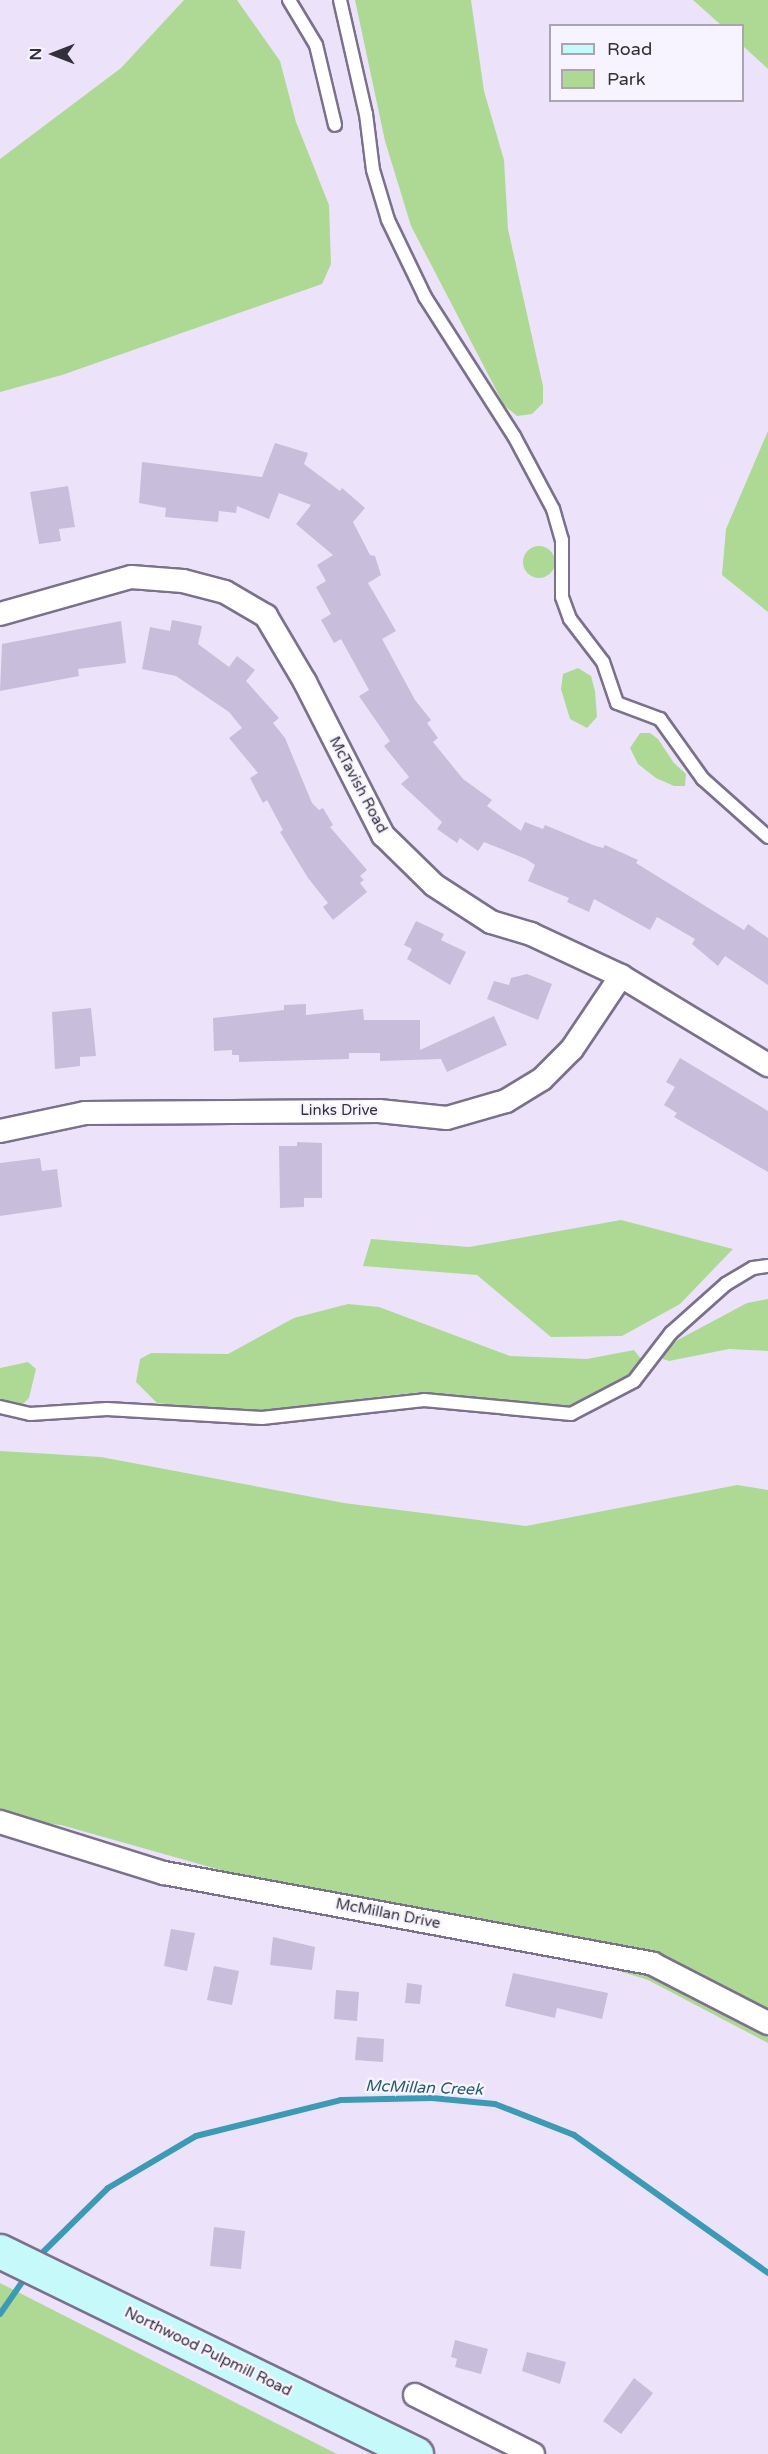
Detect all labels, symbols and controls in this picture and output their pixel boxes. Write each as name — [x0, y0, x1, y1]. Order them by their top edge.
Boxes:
north arrow — [24, 24, 84, 84]
legend — [549, 24, 744, 102]
text: Road — [607, 38, 652, 60]
text: N — [26, 48, 46, 60]
text: Park — [607, 68, 645, 90]
street label: McTavish Road — [325, 734, 391, 836]
street label: Links Drive — [300, 1102, 378, 1120]
street label: McMillan Drive — [334, 1895, 442, 1933]
water label: McMillan Creek — [365, 2076, 483, 2100]
street label: Northwood Pulpmill Road — [122, 2304, 294, 2400]

